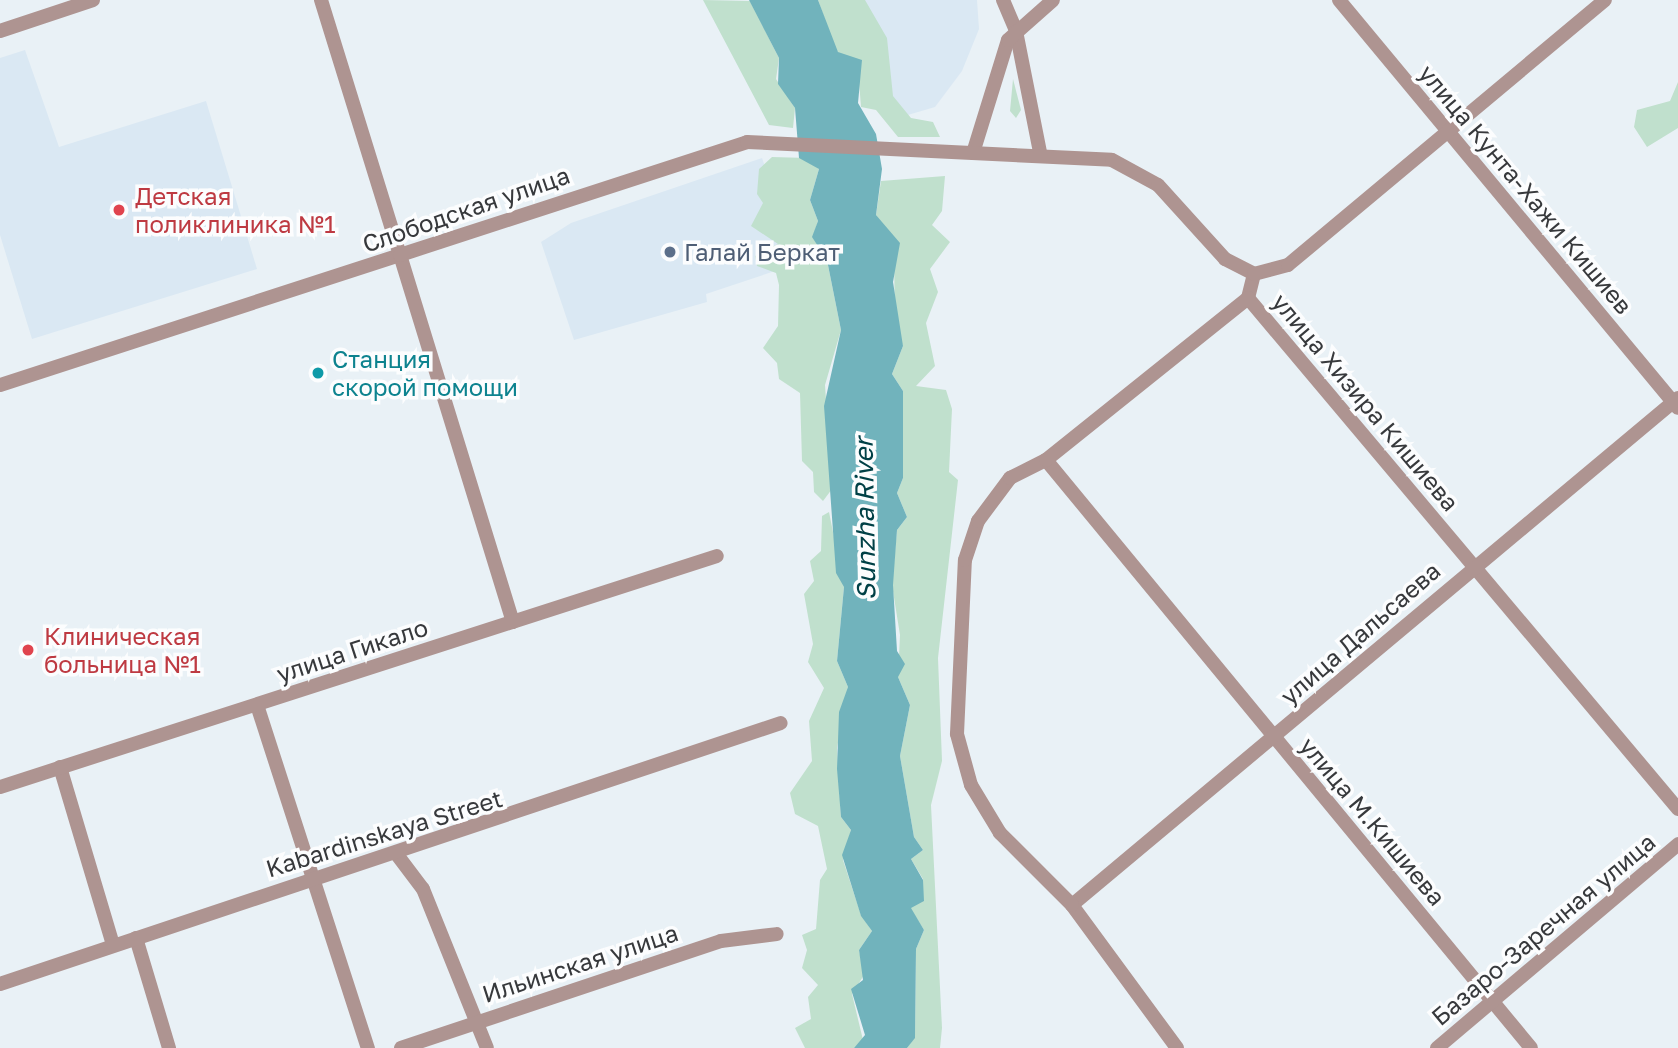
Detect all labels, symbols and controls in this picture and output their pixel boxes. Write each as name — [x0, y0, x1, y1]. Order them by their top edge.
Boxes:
street label: улица Кунта-Хажи Кишиев — [1413, 59, 1639, 319]
street label: Слободская улица — [359, 160, 573, 258]
place label: Детская поликлиника №1 — [135, 182, 336, 238]
marker: Детская поликлиника №1 — [109, 200, 129, 220]
place label: Галай Беркат — [684, 238, 840, 266]
marker: Галай Беркат — [662, 244, 678, 260]
street label: улица Хизира Кишиева — [1267, 287, 1465, 517]
place label: Станция скорой помощи — [332, 345, 518, 401]
marker: Станция скорой помощи — [310, 365, 326, 381]
water label: Sunzha River — [848, 437, 882, 601]
street label: улица Дальсаева — [1274, 556, 1446, 710]
street label: улица Гикало — [273, 612, 431, 688]
place label: Клиническая больница №1 — [44, 622, 201, 678]
marker: Клиническая больница №1 — [18, 640, 38, 660]
street label: улица М.Кишиева — [1294, 731, 1452, 911]
street label: Kabardinskaya Street — [262, 783, 506, 883]
street label: Базаро-Заречная улица — [1425, 827, 1661, 1031]
street label: Ильинская улица — [478, 918, 682, 1008]

